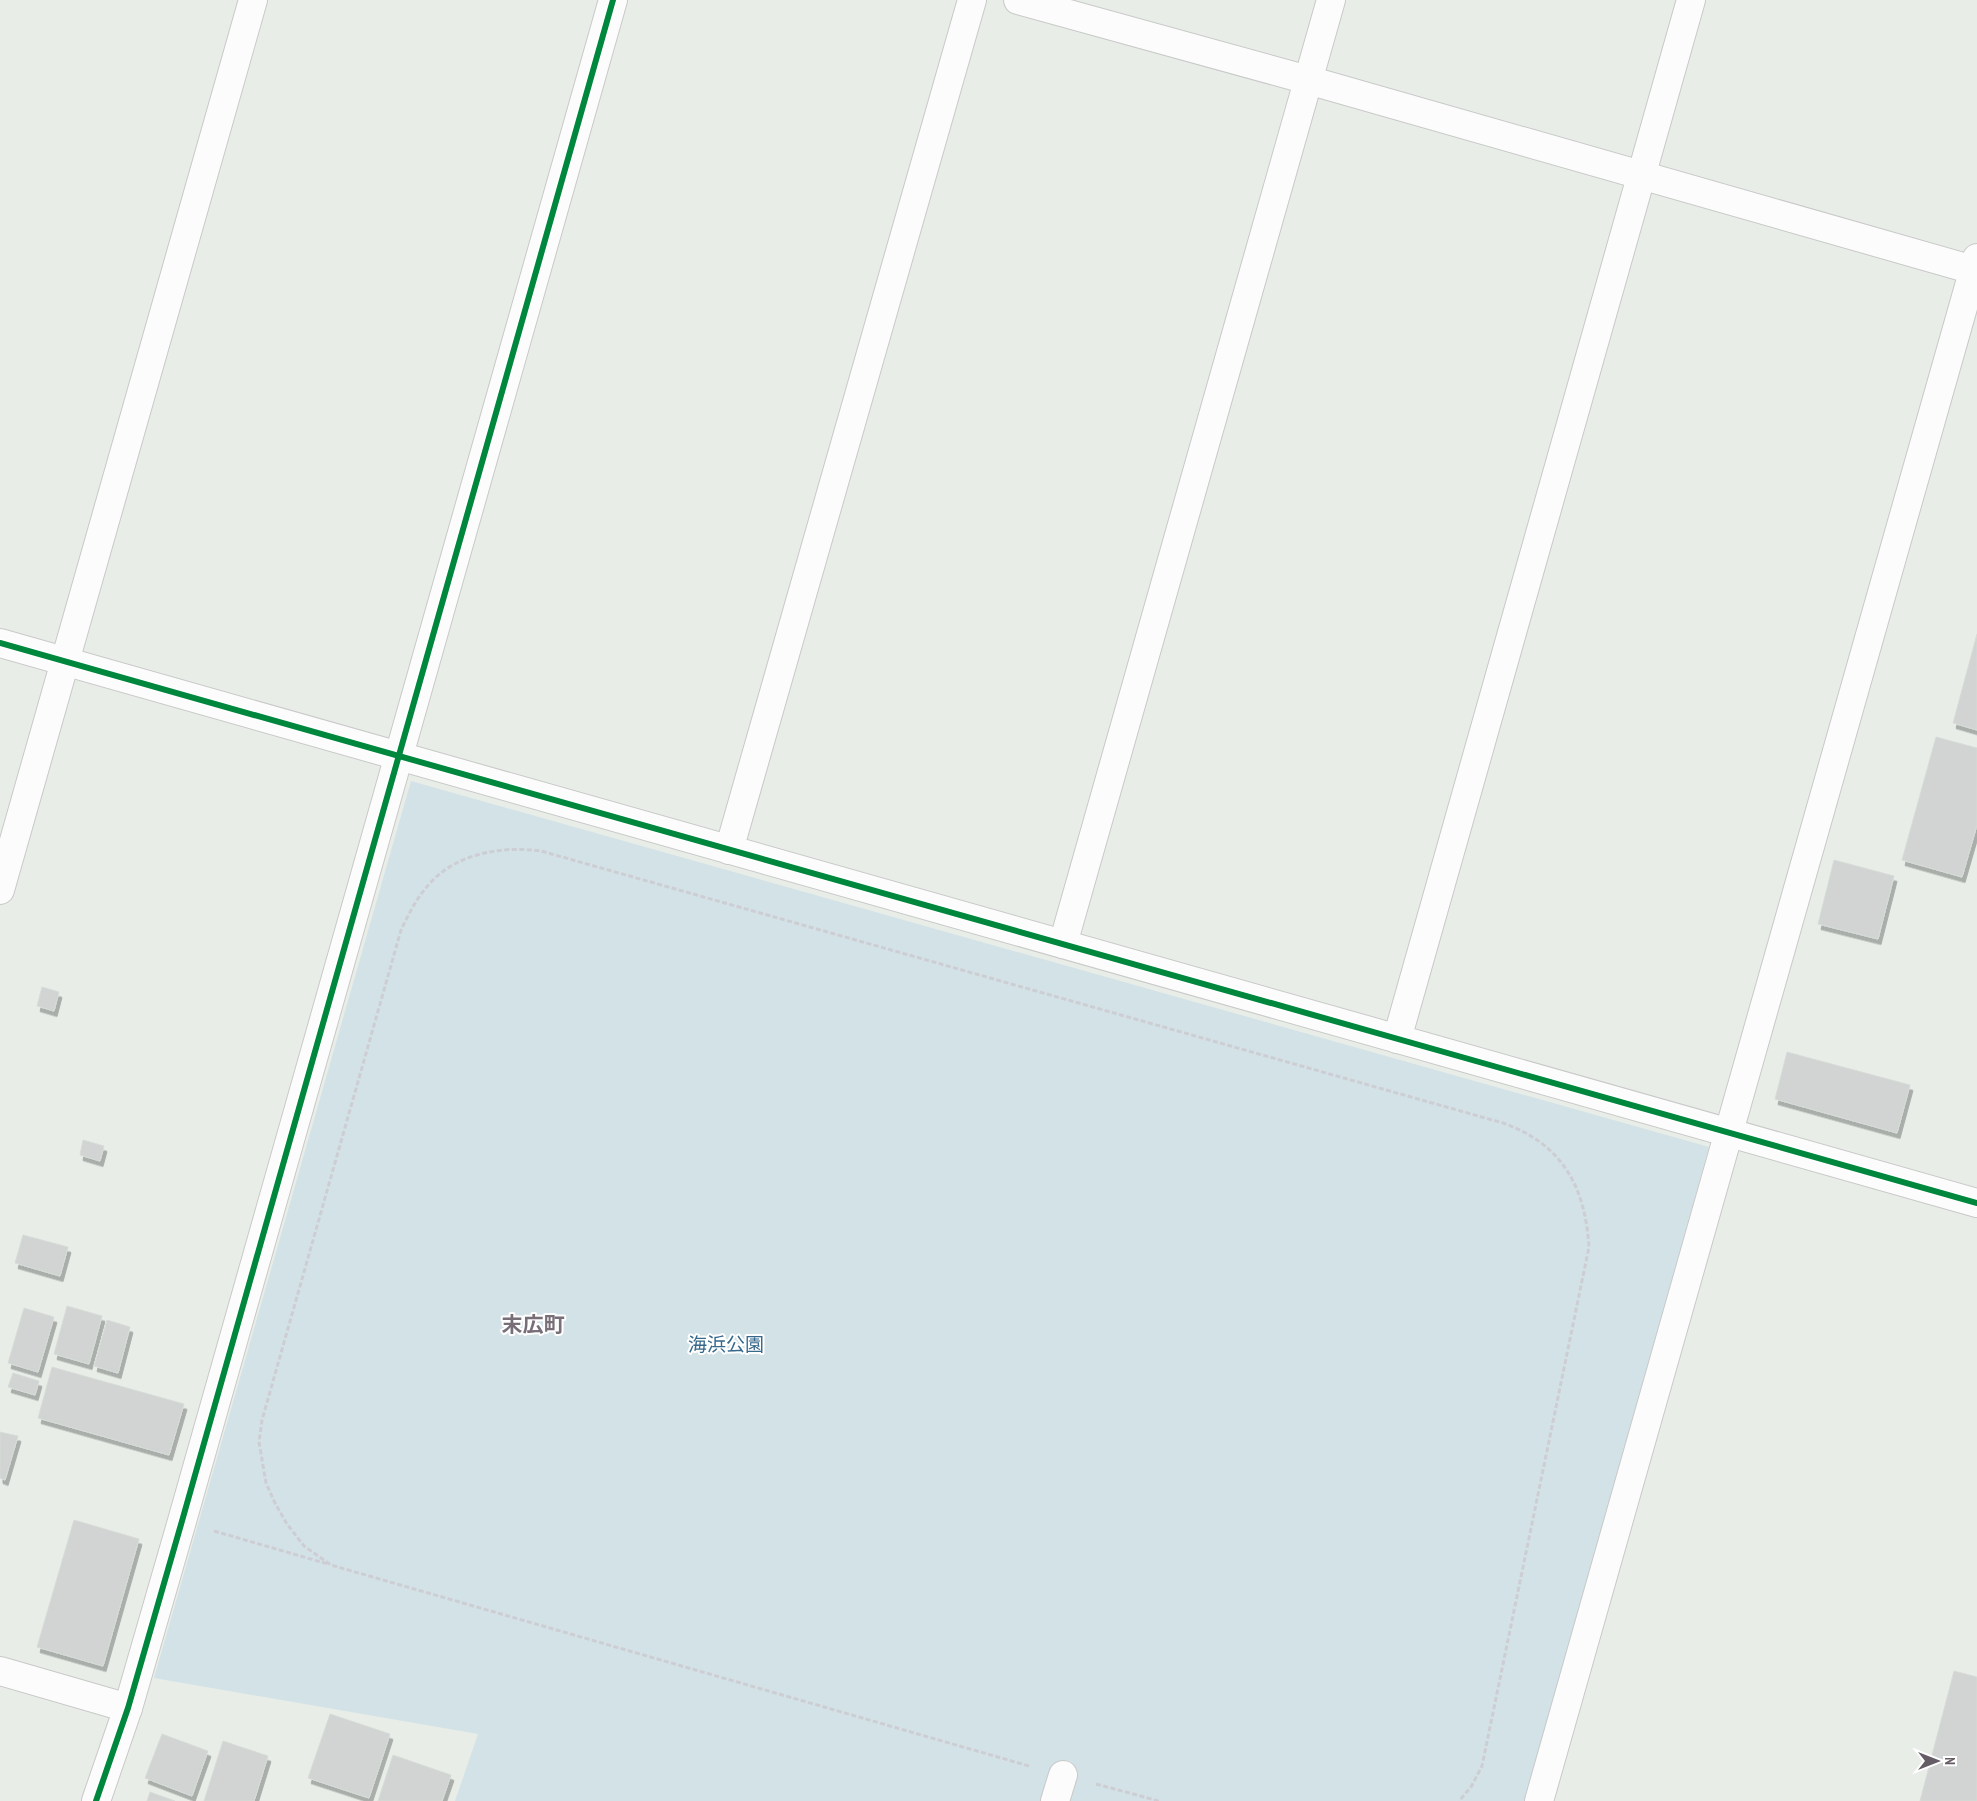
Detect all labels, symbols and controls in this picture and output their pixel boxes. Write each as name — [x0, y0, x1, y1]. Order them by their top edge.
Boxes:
district label: 末広町 — [502, 1311, 565, 1338]
park label: 海浜公園 — [688, 1332, 764, 1356]
north arrow — [1912, 1736, 1962, 1786]
text: N — [1941, 1757, 1959, 1765]

